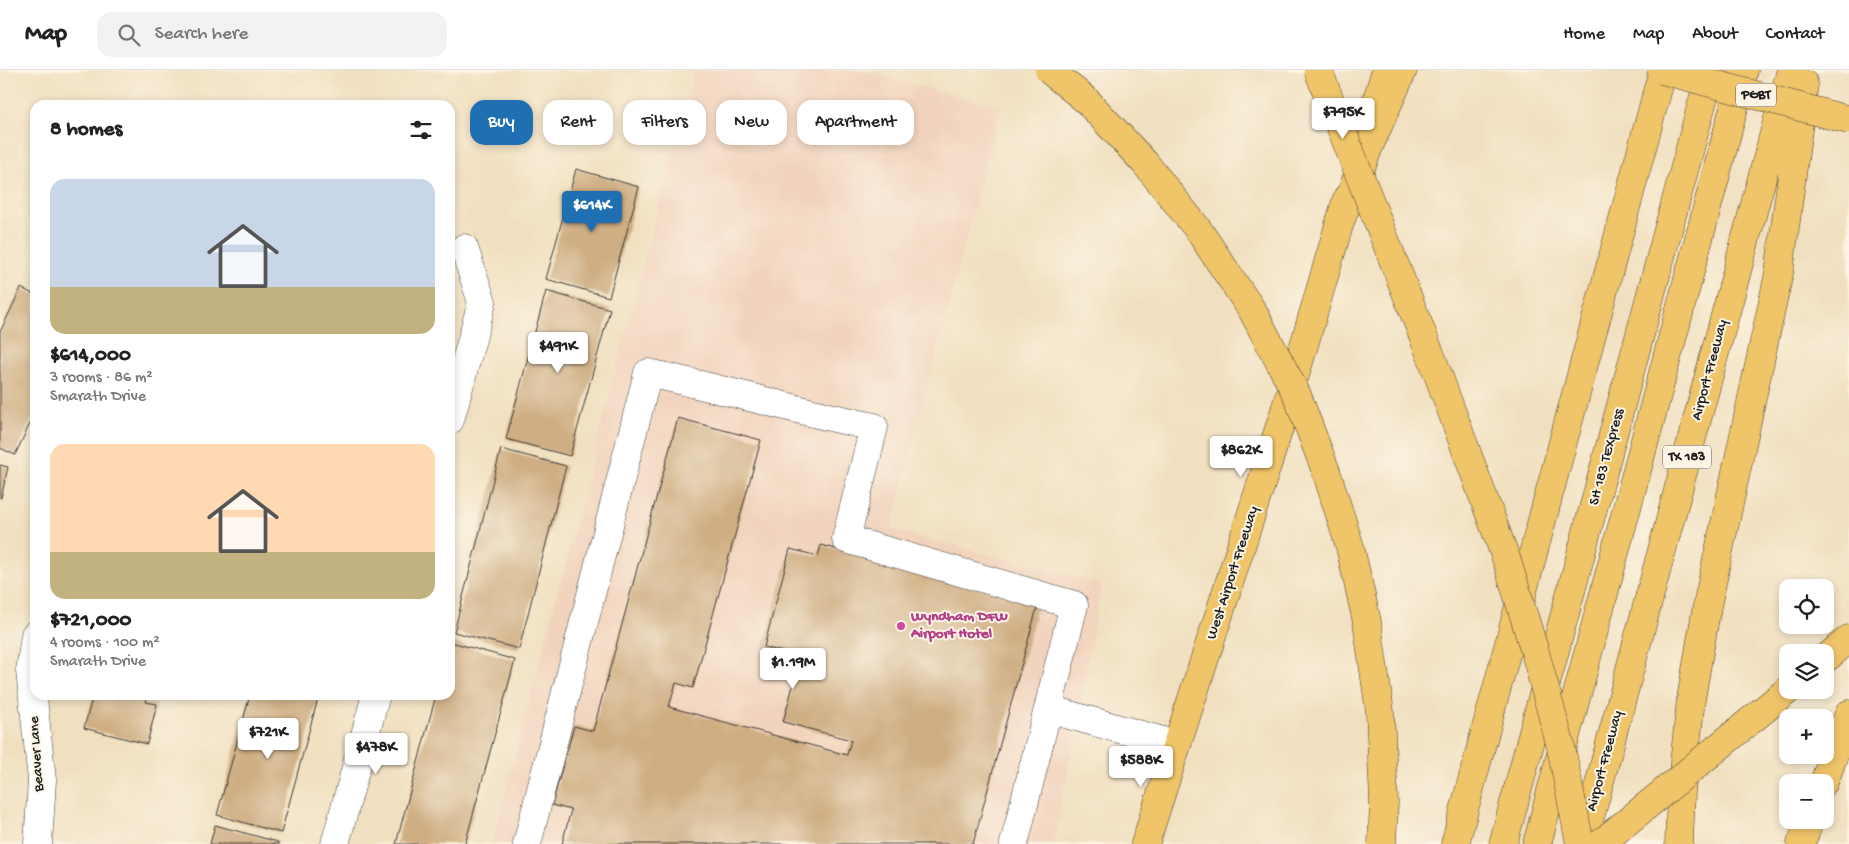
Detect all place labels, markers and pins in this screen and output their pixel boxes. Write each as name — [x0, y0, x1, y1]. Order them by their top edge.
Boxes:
pin: $795K — [1308, 98, 1378, 140]
pin: $614K — [557, 190, 627, 233]
pin: $491K — [523, 332, 593, 374]
pin: $862K — [1206, 436, 1276, 478]
place label: Wyndham DFW Airport Hotel — [910, 608, 1008, 643]
marker: Wyndham DFW Airport Hotel — [895, 620, 907, 632]
pin: $1.19M — [752, 648, 834, 690]
pin: $721K — [233, 718, 303, 760]
pin: $478K — [341, 732, 411, 775]
pin: $588K — [1106, 746, 1176, 788]

